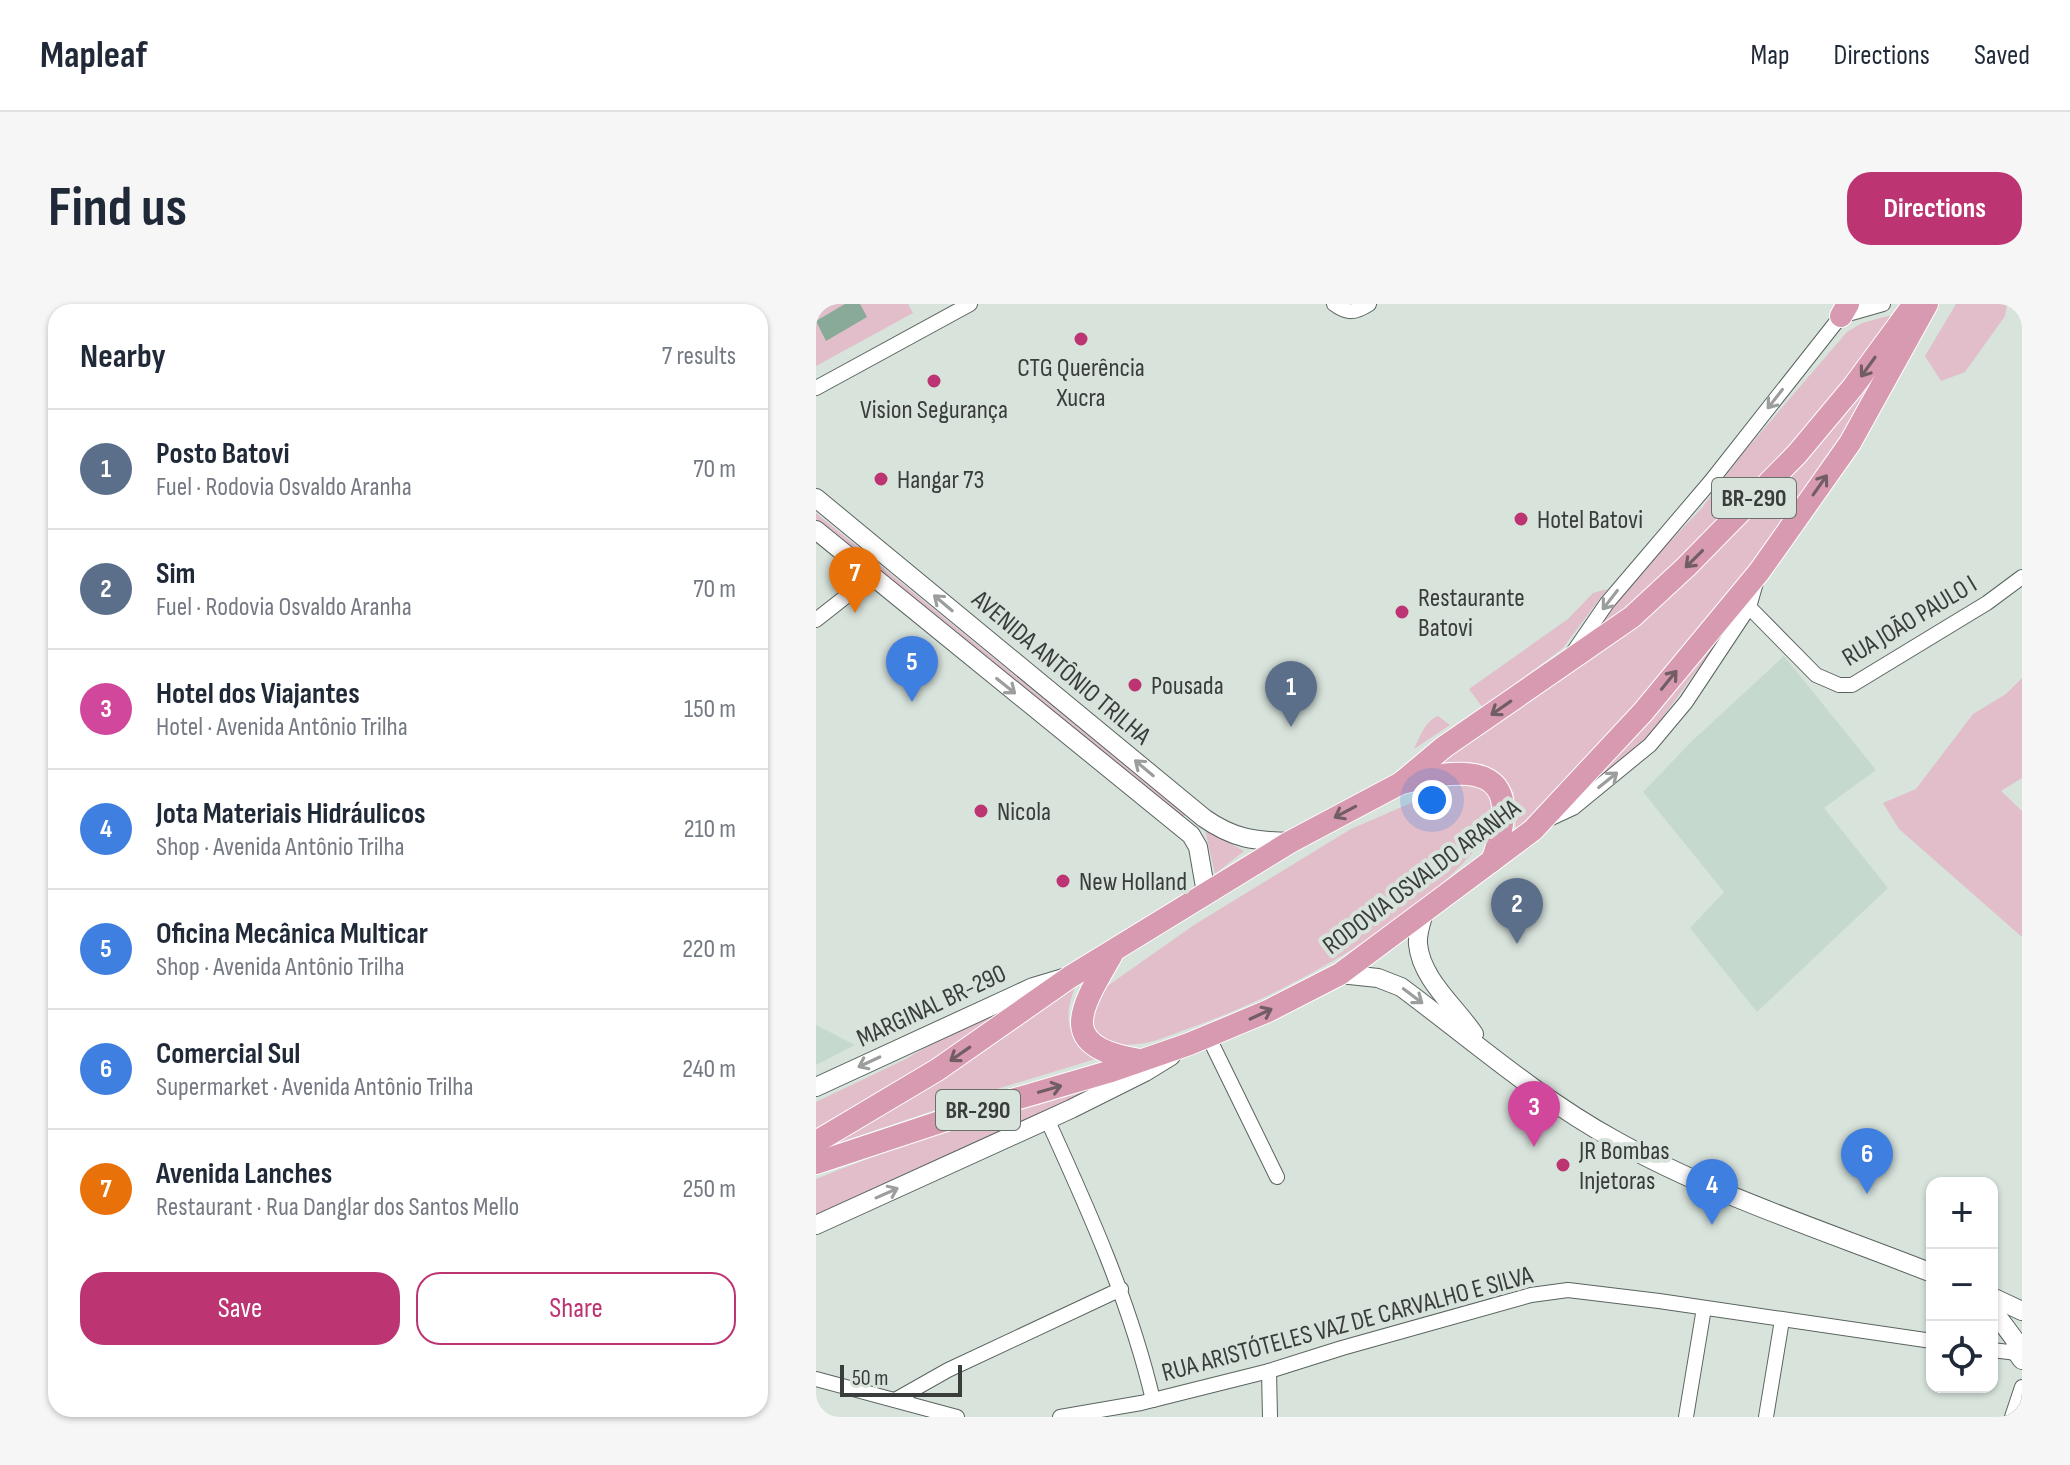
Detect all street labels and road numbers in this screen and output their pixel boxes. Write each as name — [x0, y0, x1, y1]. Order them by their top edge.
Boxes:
road number: BR-290 — [1712, 478, 1796, 518]
street label: RUA JOÃO PAULO I — [1837, 569, 1983, 674]
street label: AVENIDA ANTÔNIO TRILHA — [965, 584, 1157, 752]
street label: RODOVIA OSVALDO ARANHA — [1317, 792, 1527, 962]
street label: MARGINAL BR-290 — [852, 958, 1011, 1054]
road number: BR-290 — [936, 1090, 1020, 1130]
street label: RUA ARISTÓTELES VAZ DE CARVALHO E SILVA — [1159, 1260, 1537, 1389]

